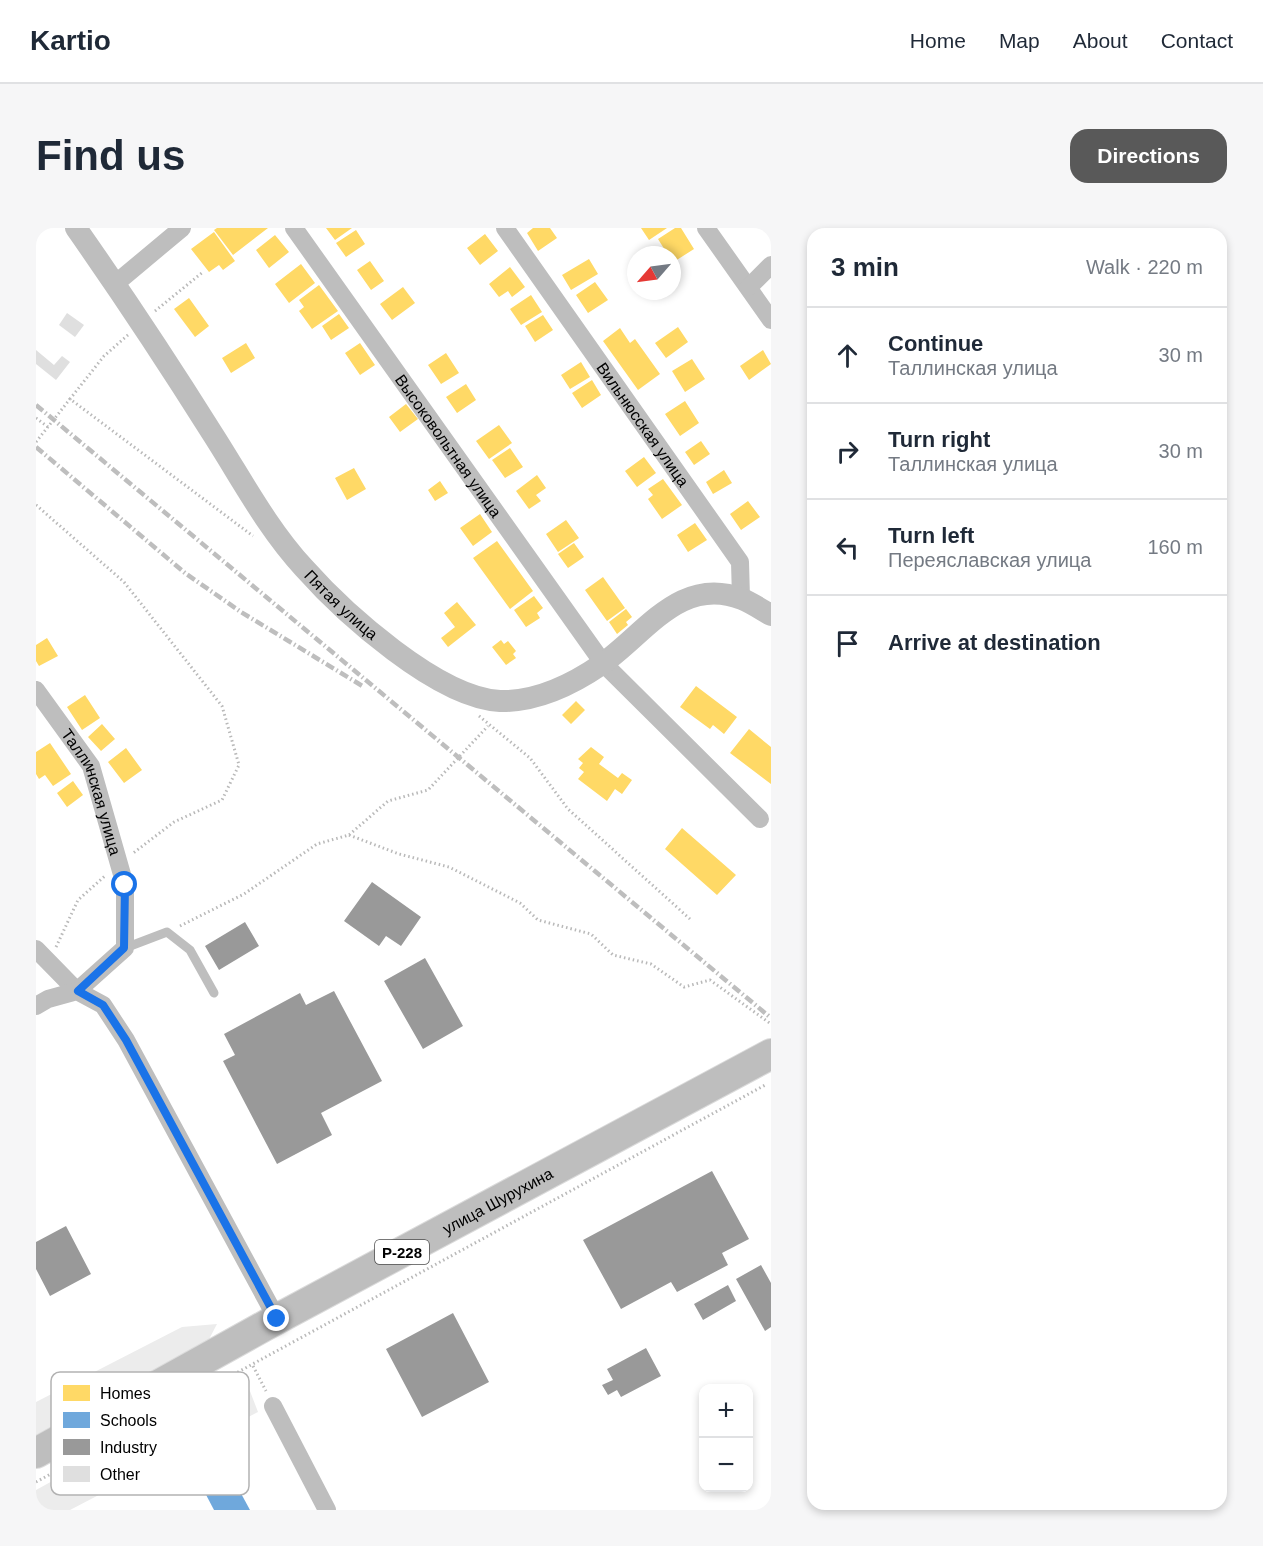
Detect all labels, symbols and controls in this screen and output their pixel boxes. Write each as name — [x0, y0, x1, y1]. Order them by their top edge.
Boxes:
text: Kartio — [30, 25, 111, 56]
text: Home — [910, 29, 966, 52]
text: Map — [999, 29, 1040, 52]
text: About — [1073, 29, 1128, 52]
text: Contact — [1161, 29, 1233, 52]
button: Directions — [1070, 129, 1227, 183]
text: Find us — [36, 132, 185, 179]
north arrow — [627, 246, 681, 300]
text: 3 min — [831, 252, 899, 282]
text: Walk · 220 m — [1086, 256, 1203, 278]
text: Continue — [888, 331, 983, 356]
icon: ahead — [831, 339, 864, 372]
text: 30 m — [1159, 344, 1203, 366]
text: Таллинская улица — [888, 357, 1058, 379]
street label: Вильнюсская улица — [594, 359, 693, 490]
street label: Высоковольтная улица — [392, 371, 505, 520]
text: Turn right — [888, 427, 990, 452]
icon: right — [831, 435, 864, 468]
text: 30 m — [1159, 440, 1203, 462]
text: Таллинская улица — [888, 453, 1058, 475]
text: Turn left — [888, 523, 974, 548]
icon: left — [831, 531, 864, 564]
text: 160 m — [1147, 536, 1203, 558]
text: Переяславская улица — [888, 549, 1091, 571]
street label: Пятая улица — [302, 566, 381, 643]
icon: arrive — [831, 627, 864, 660]
text: Arrive at destination — [888, 630, 1101, 655]
street label: Таллинская улица — [58, 726, 125, 857]
route start — [111, 871, 137, 897]
street label: улица Шурухина — [440, 1164, 556, 1237]
road number: Р-228 — [375, 1240, 429, 1264]
route end — [263, 1305, 289, 1331]
legend — [51, 1372, 249, 1495]
map controls — [699, 1384, 753, 1492]
button: + — [699, 1384, 753, 1438]
text: Homes — [100, 1385, 151, 1402]
text: Schools — [100, 1412, 157, 1429]
button: − — [699, 1438, 753, 1492]
text: Industry — [100, 1439, 157, 1456]
text: Other — [100, 1466, 141, 1483]

